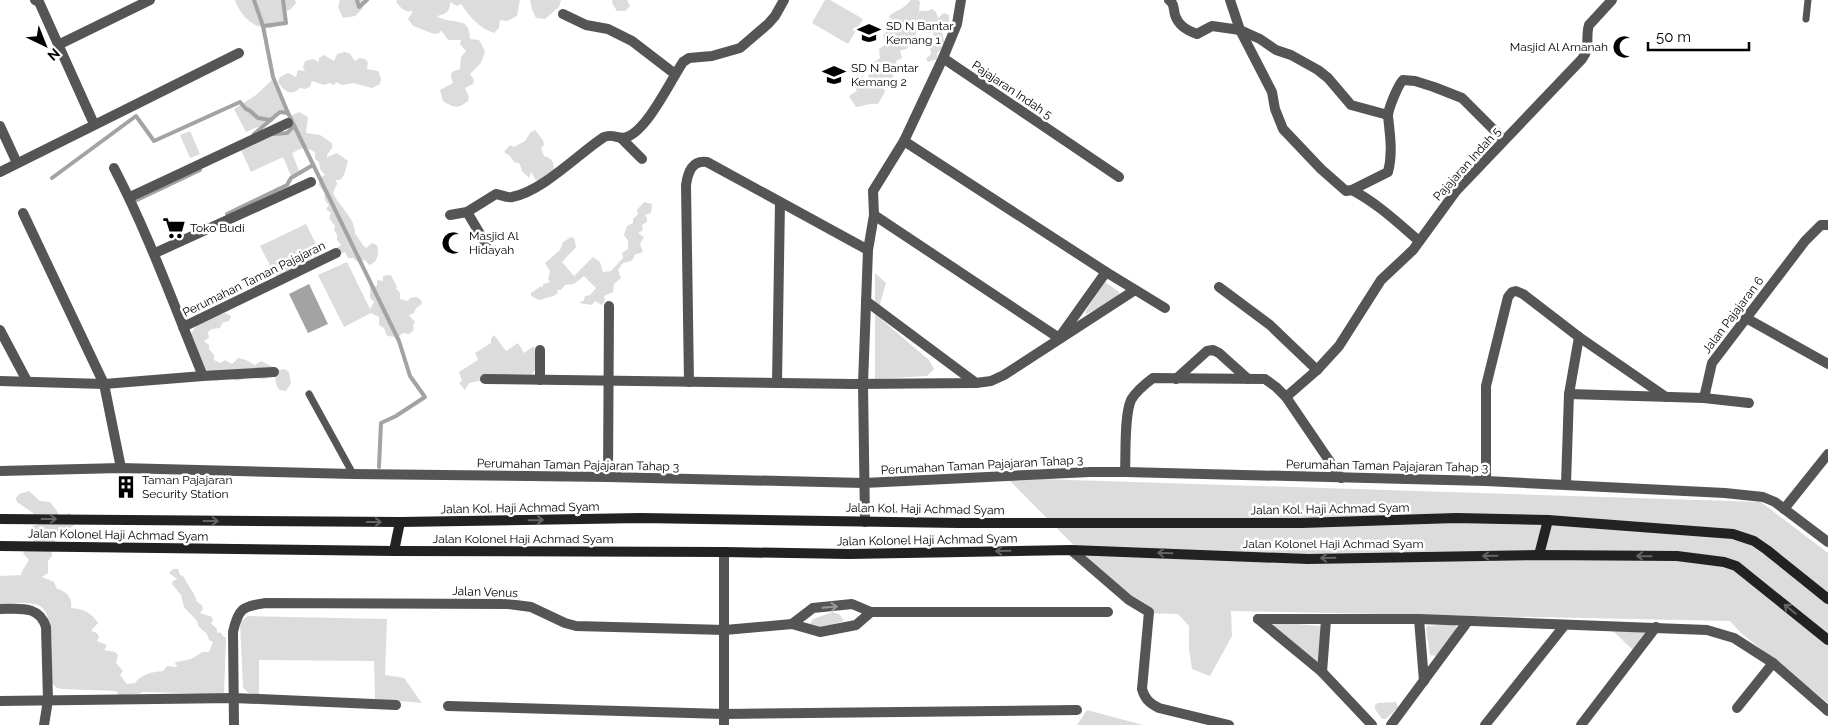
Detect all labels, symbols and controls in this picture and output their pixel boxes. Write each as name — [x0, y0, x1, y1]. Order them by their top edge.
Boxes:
place label: SD N Bantar Kemang 1 — [886, 19, 954, 47]
north arrow — [20, 20, 70, 70]
school or university icon: SD N Bantar Kemang 1 — [856, 20, 882, 46]
scale bar — [1648, 20, 1749, 52]
text: 50 m — [1656, 28, 1691, 46]
mosque icon: Masjid Al Amanah — [1611, 34, 1637, 60]
place label: Masjid Al Amanah — [1510, 40, 1608, 54]
text: N — [45, 45, 63, 64]
street label: Pajajaran Indah 5 — [969, 58, 1055, 122]
place label: SD N Bantar Kemang 2 — [851, 61, 919, 89]
school or university icon: SD N Bantar Kemang 2 — [821, 62, 847, 88]
street label: Pajajaran Indah 5 — [1430, 124, 1504, 204]
supermarket icon: Toko Budi — [161, 215, 187, 241]
place label: Toko Budi — [190, 221, 245, 235]
place label: Masjid Al Hidayah — [469, 229, 519, 257]
mosque icon: Masjid Al Hidayah — [440, 230, 466, 256]
street label: Perumahan Taman Pajajaran — [180, 238, 328, 320]
street label: Jalan Pajajaran 6 — [1700, 274, 1766, 356]
street label: Perumahan Taman Pajajaran Tahap 3 — [880, 453, 1084, 477]
street label: Perumahan Taman Pajajaran Tahap 3 — [477, 456, 679, 474]
street label: Perumahan Taman Pajajaran Tahap 3 — [1286, 457, 1488, 475]
place label: Taman Pajajaran Security Station — [142, 473, 232, 501]
building icon: Taman Pajajaran Security Station — [113, 474, 139, 500]
street label: Jalan Kol. Haji Achmad Syam — [440, 500, 600, 516]
street label: Jalan Kol. Haji Achmad Syam — [845, 501, 1005, 517]
street label: Jalan Kol. Haji Achmad Syam — [1250, 501, 1410, 517]
one-way arrow — [40, 514, 56, 524]
one-way arrow — [528, 515, 544, 525]
one-way arrow — [202, 516, 219, 526]
one-way arrow — [365, 517, 381, 527]
street label: Jalan Kolonel Haji Achmad Syam — [27, 526, 209, 544]
street label: Jalan Kolonel Haji Achmad Syam — [836, 531, 1018, 549]
street label: Jalan Kolonel Haji Achmad Syam — [433, 532, 613, 546]
street label: Jalan Kolonel Haji Achmad Syam — [1243, 537, 1423, 551]
one-way arrow — [995, 546, 1012, 556]
one-way arrow — [1158, 549, 1174, 558]
one-way arrow — [1483, 551, 1499, 560]
one-way arrow — [1636, 551, 1652, 561]
one-way arrow — [1320, 553, 1336, 563]
street label: Jalan Venus — [452, 584, 518, 600]
one-way arrow — [821, 602, 837, 611]
one-way arrow — [1784, 604, 1797, 615]

